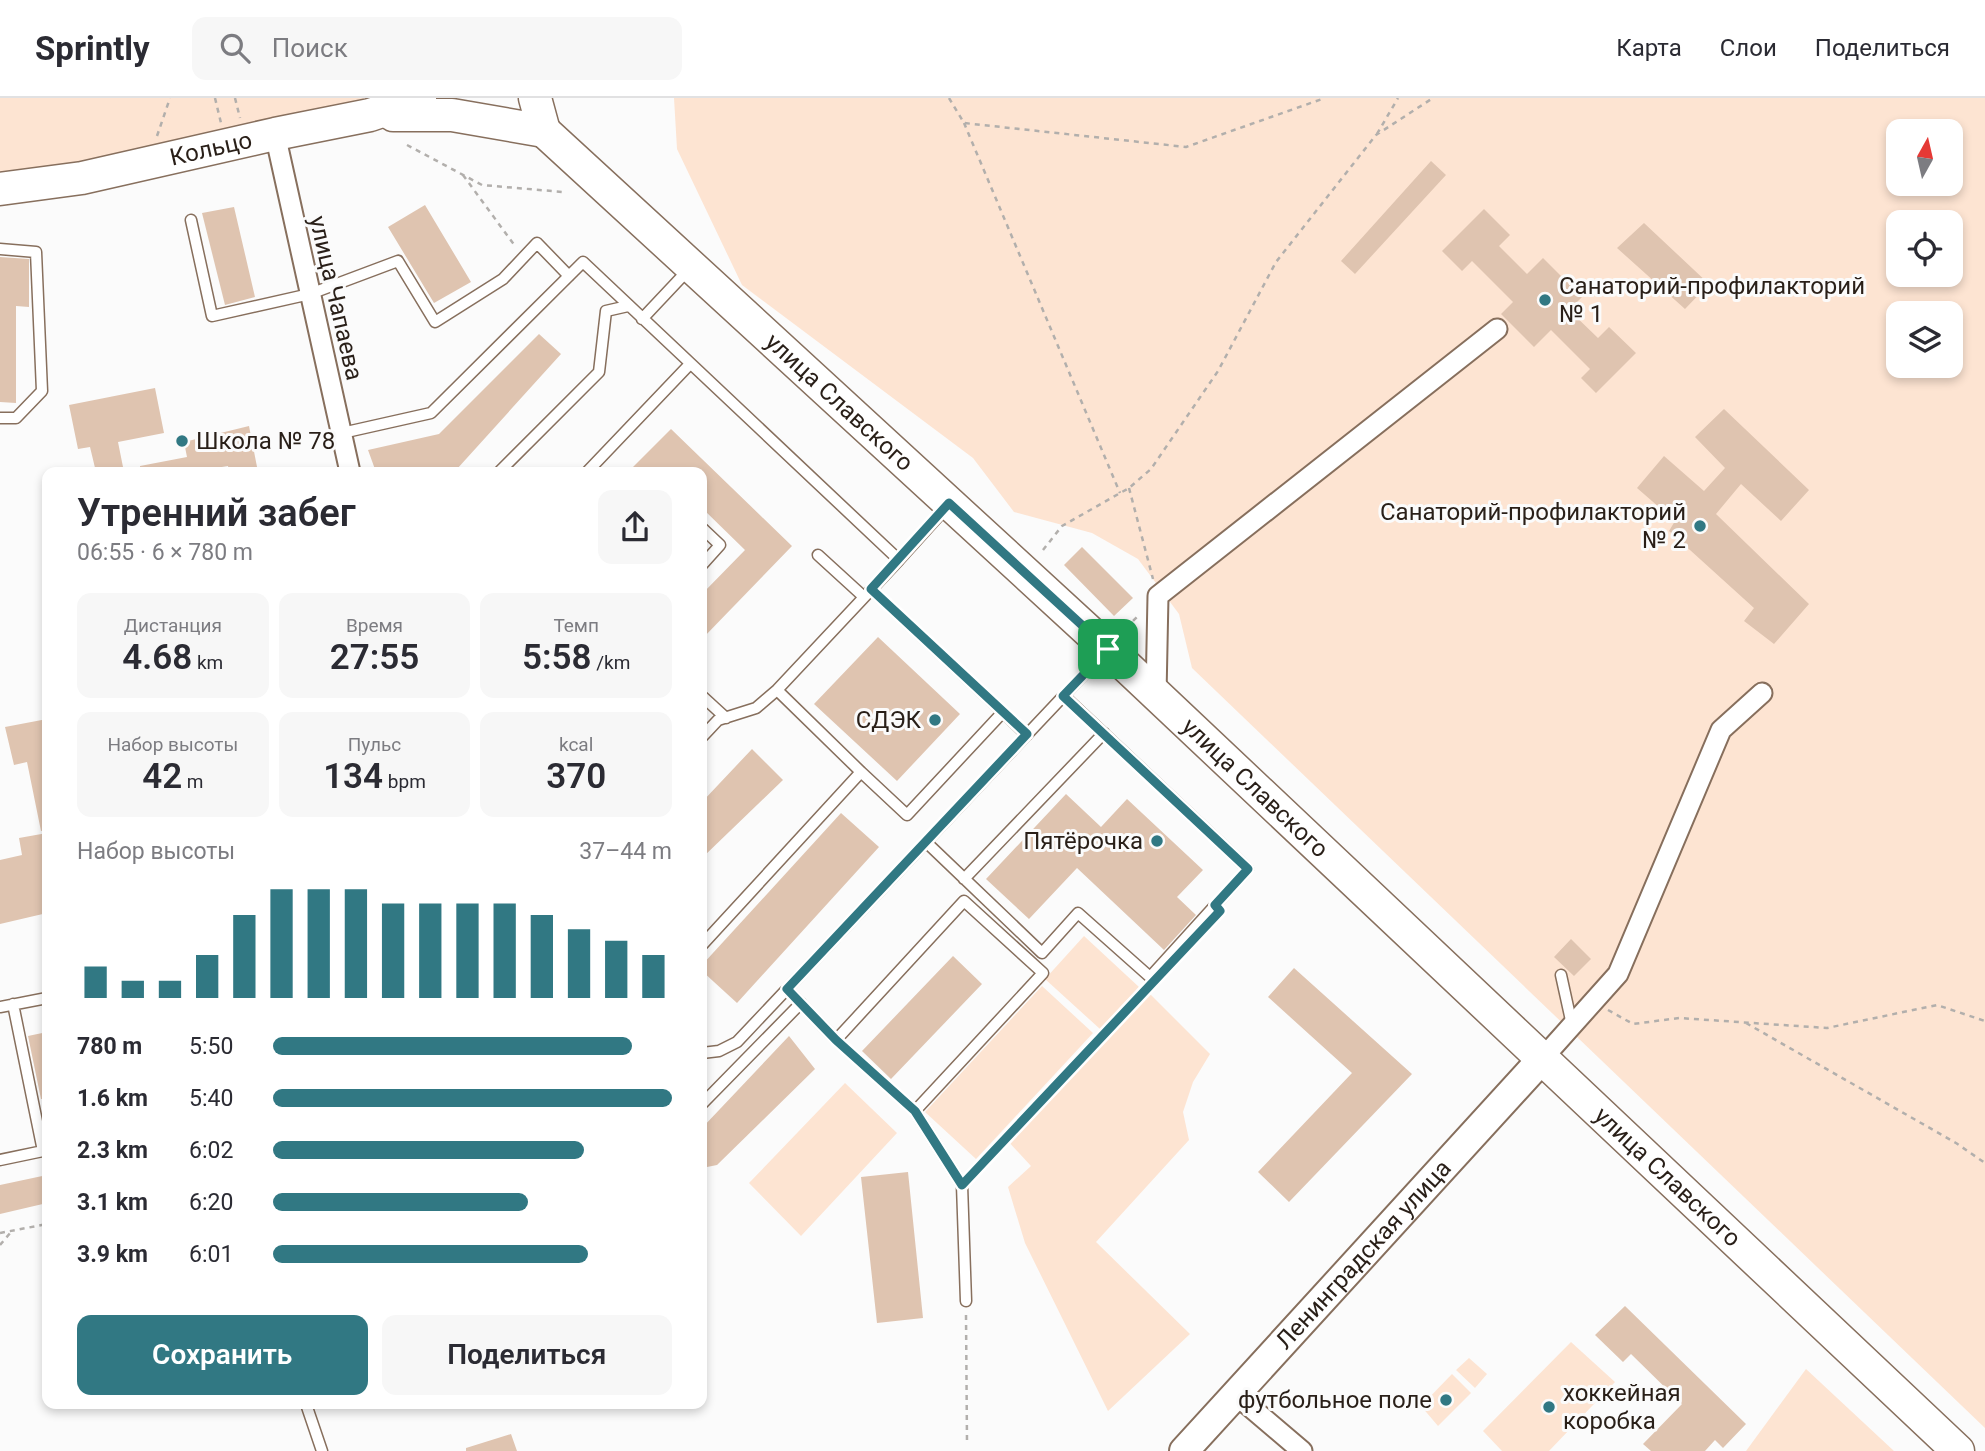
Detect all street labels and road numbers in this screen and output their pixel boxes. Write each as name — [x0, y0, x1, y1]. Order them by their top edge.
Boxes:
street label: Кольцо — [167, 126, 255, 172]
street label: улица Чапаева — [303, 213, 369, 383]
street label: улица Славского — [760, 327, 919, 477]
street label: улица Славского — [1176, 712, 1334, 863]
street label: улица Славского — [1589, 1101, 1746, 1253]
street label: Ленинградская улица — [1270, 1154, 1457, 1355]

